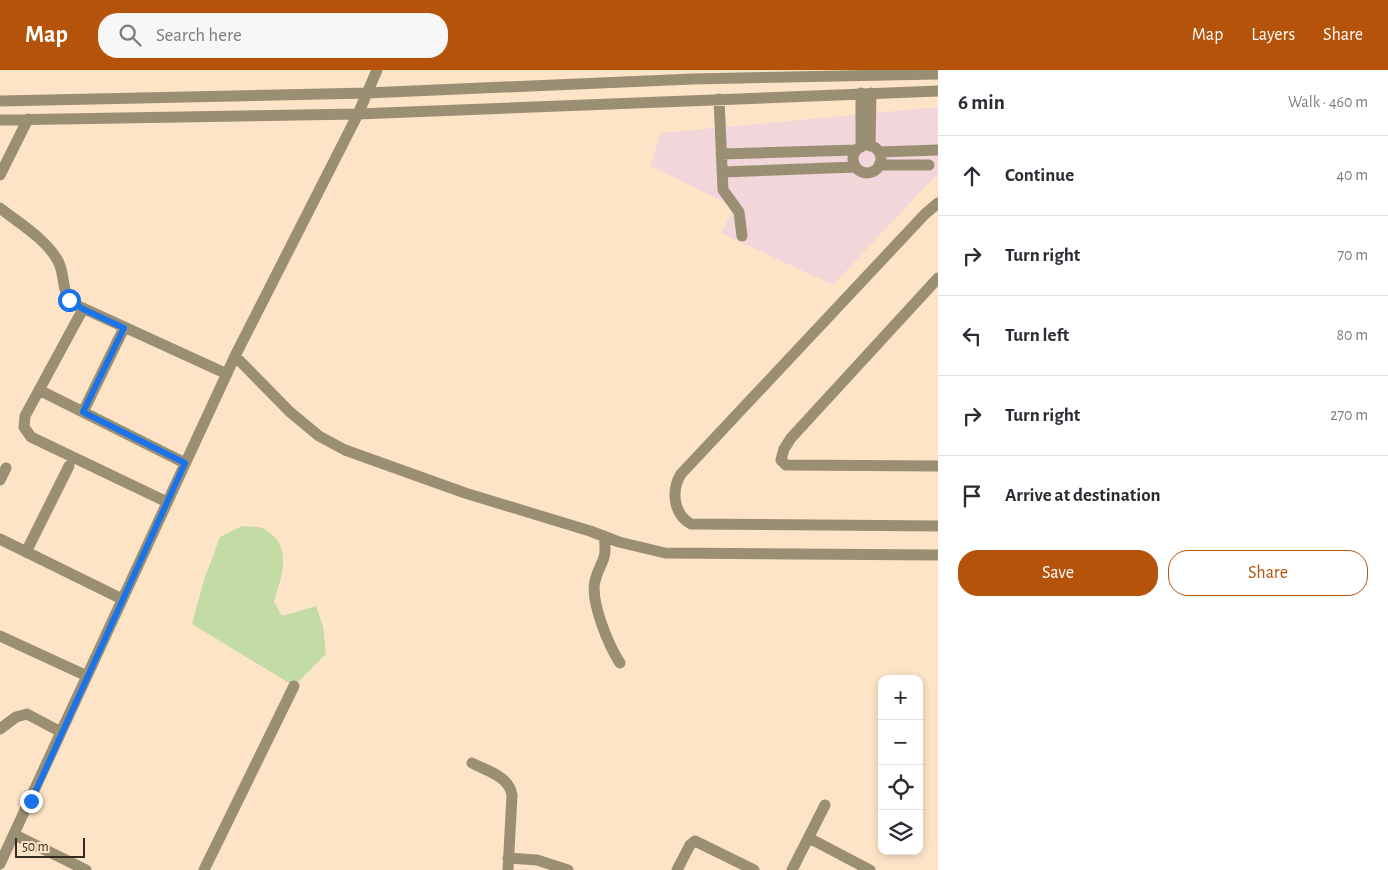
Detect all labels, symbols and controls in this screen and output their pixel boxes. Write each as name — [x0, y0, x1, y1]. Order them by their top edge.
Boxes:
search box — [98, 13, 448, 58]
icon: search — [116, 21, 144, 49]
text: Map — [25, 23, 68, 47]
text: Search here — [156, 26, 242, 45]
text: Map — [1192, 26, 1223, 44]
text: Layers — [1251, 26, 1295, 44]
text: Share — [1323, 26, 1363, 44]
text: 6 min — [958, 92, 1005, 113]
text: Walk · 460 m — [1288, 94, 1368, 110]
icon: ahead — [958, 162, 986, 190]
text: Continue — [1005, 166, 1074, 185]
text: 40 m — [1336, 167, 1368, 183]
icon: right — [958, 242, 986, 270]
text: Turn right — [1005, 246, 1080, 265]
text: 70 m — [1337, 247, 1368, 263]
route start — [58, 289, 81, 312]
icon: left — [958, 322, 986, 350]
text: Turn left — [1005, 326, 1069, 345]
text: 80 m — [1337, 327, 1368, 343]
icon: right — [958, 402, 986, 430]
text: Turn right — [1005, 406, 1080, 425]
text: 270 m — [1330, 407, 1368, 423]
icon: arrive — [958, 482, 986, 510]
text: Arrive at destination — [1005, 486, 1161, 505]
button: Save — [958, 550, 1158, 596]
button: Share — [1168, 550, 1368, 596]
map controls — [878, 675, 923, 855]
button: + — [878, 675, 923, 720]
button: − — [878, 720, 923, 765]
button: locate — [878, 765, 923, 810]
route end — [20, 790, 43, 813]
button: layers — [878, 810, 923, 855]
scale bar — [15, 835, 85, 858]
text: 50 m — [22, 840, 49, 854]

